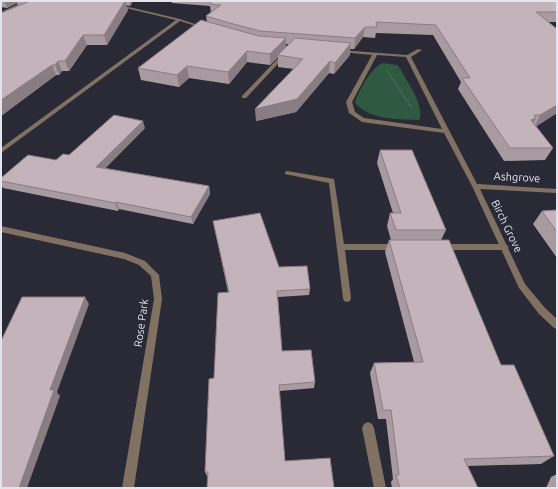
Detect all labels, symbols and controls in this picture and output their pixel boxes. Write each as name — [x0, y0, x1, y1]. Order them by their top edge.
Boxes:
street label: Ashgrove — [493, 170, 541, 184]
street label: Birch Grove — [489, 198, 525, 254]
street label: Rose Park — [132, 298, 150, 348]

